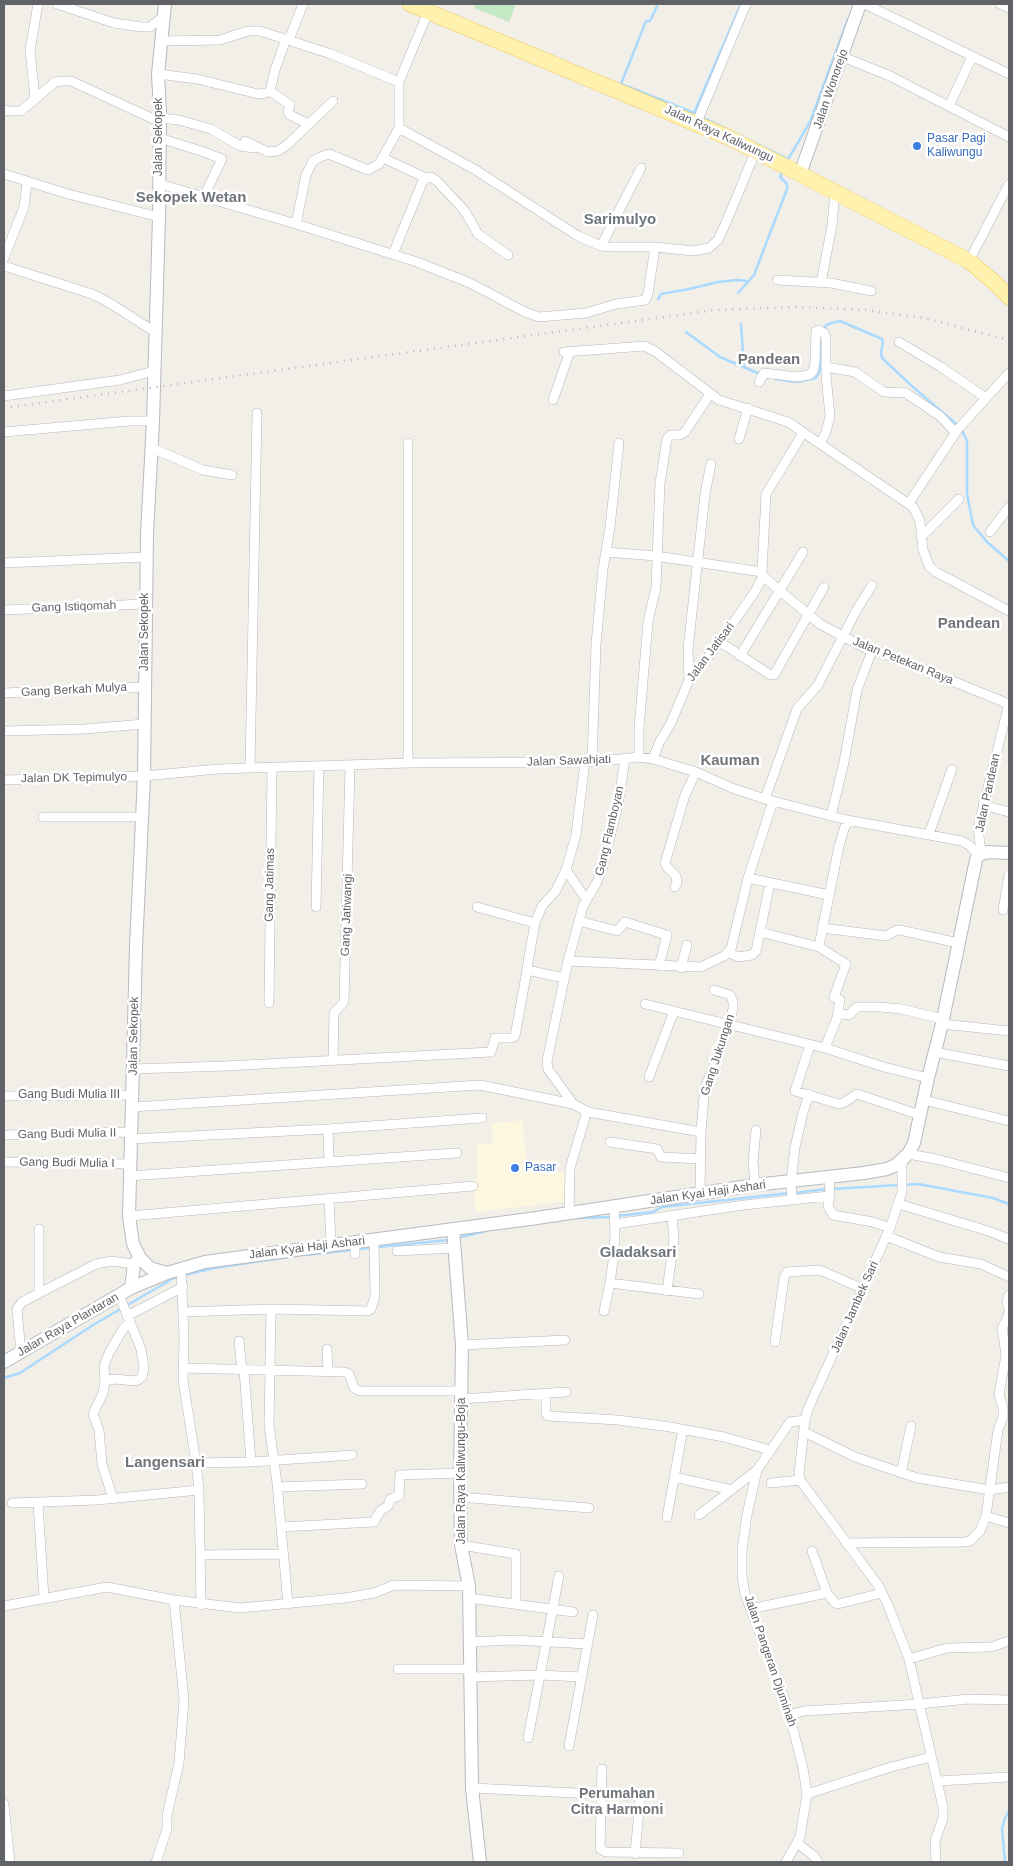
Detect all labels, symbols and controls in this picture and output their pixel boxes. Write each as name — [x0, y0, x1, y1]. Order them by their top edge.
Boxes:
street label: Jalan Wonorejo — [811, 47, 851, 131]
street label: Jalan Sekopek — [152, 98, 166, 176]
street label: Jalan Raya Kaliwungu — [662, 102, 776, 166]
place label: Pasar Pagi Kaliwungu — [927, 132, 986, 160]
marker: Pasar Pagi Kaliwungu — [911, 140, 923, 152]
district label: Sekopek Wetan — [136, 189, 246, 207]
district label: Sarimulyo — [584, 211, 656, 229]
district label: Pandean — [738, 351, 800, 369]
street label: Jalan Sekopek — [138, 593, 152, 671]
street label: Gang Istiqomah — [31, 598, 117, 616]
district label: Pandean — [938, 615, 1000, 633]
street label: Jalan Jatisari — [684, 620, 738, 684]
street label: Jalan Petekan Raya — [851, 634, 955, 688]
street label: Gang Berkah Mulya — [21, 680, 127, 700]
street label: Jalan Sawahjati — [527, 752, 611, 770]
district label: Kauman — [700, 752, 760, 770]
street label: Jalan Pandean — [973, 752, 1003, 834]
street label: Jalan DK Tepimulyo — [21, 770, 127, 786]
street label: Gang Flamboyan — [593, 785, 627, 877]
street label: Gang Jatimas — [262, 848, 278, 922]
street label: Gang Jatiwangi — [338, 873, 356, 957]
street label: Jalan Sekopek — [126, 997, 142, 1075]
street label: Gang Jukungan — [698, 1012, 738, 1098]
street label: Gang Budi Mulia III — [18, 1088, 120, 1102]
street label: Gang Budi Mulia II — [18, 1126, 116, 1142]
street label: Gang Budi Mulia I — [19, 1155, 115, 1171]
place label: Pasar — [525, 1161, 556, 1175]
marker: Pasar — [509, 1162, 521, 1174]
street label: Jalan Kyai Haji Ashari — [649, 1178, 767, 1208]
street label: Jalan Kyai Haji Ashari — [248, 1234, 366, 1262]
district label: Gladaksari — [600, 1244, 676, 1262]
street label: Jalan Jambek Sari — [828, 1259, 882, 1355]
street label: Jalan Raya Plantaran — [15, 1290, 121, 1360]
street label: Jalan Raya Kaliwungu-Boja — [455, 1398, 469, 1544]
district label: Langensari — [125, 1454, 205, 1472]
street label: Jalan Pangeran Djuminah — [741, 1593, 799, 1729]
district label: Perumahan Citra Harmoni — [571, 1786, 663, 1818]

